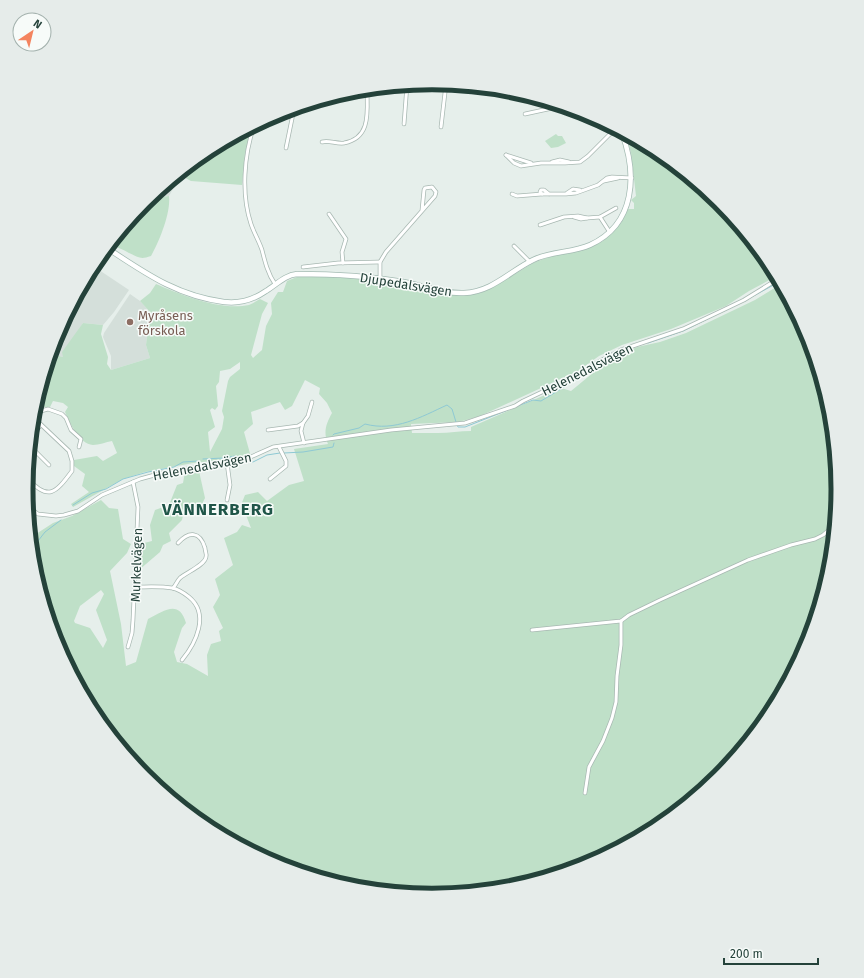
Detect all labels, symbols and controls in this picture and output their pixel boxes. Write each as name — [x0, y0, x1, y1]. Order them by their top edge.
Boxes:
north arrow — [12, 12, 52, 52]
text: N — [31, 17, 44, 32]
street label: Djupedalsvägen — [359, 270, 453, 299]
place label: Myråsens förskola — [138, 308, 193, 338]
marker: Myråsens förskola — [125, 317, 135, 327]
street label: Helenedalsvägen — [539, 340, 635, 399]
street label: Helenedalsvägen — [151, 450, 253, 483]
district label: VÄNNERBERG — [161, 499, 274, 520]
street label: Murkelvägen — [128, 528, 145, 602]
scale bar — [724, 940, 818, 966]
text: 200 m — [730, 947, 763, 961]

